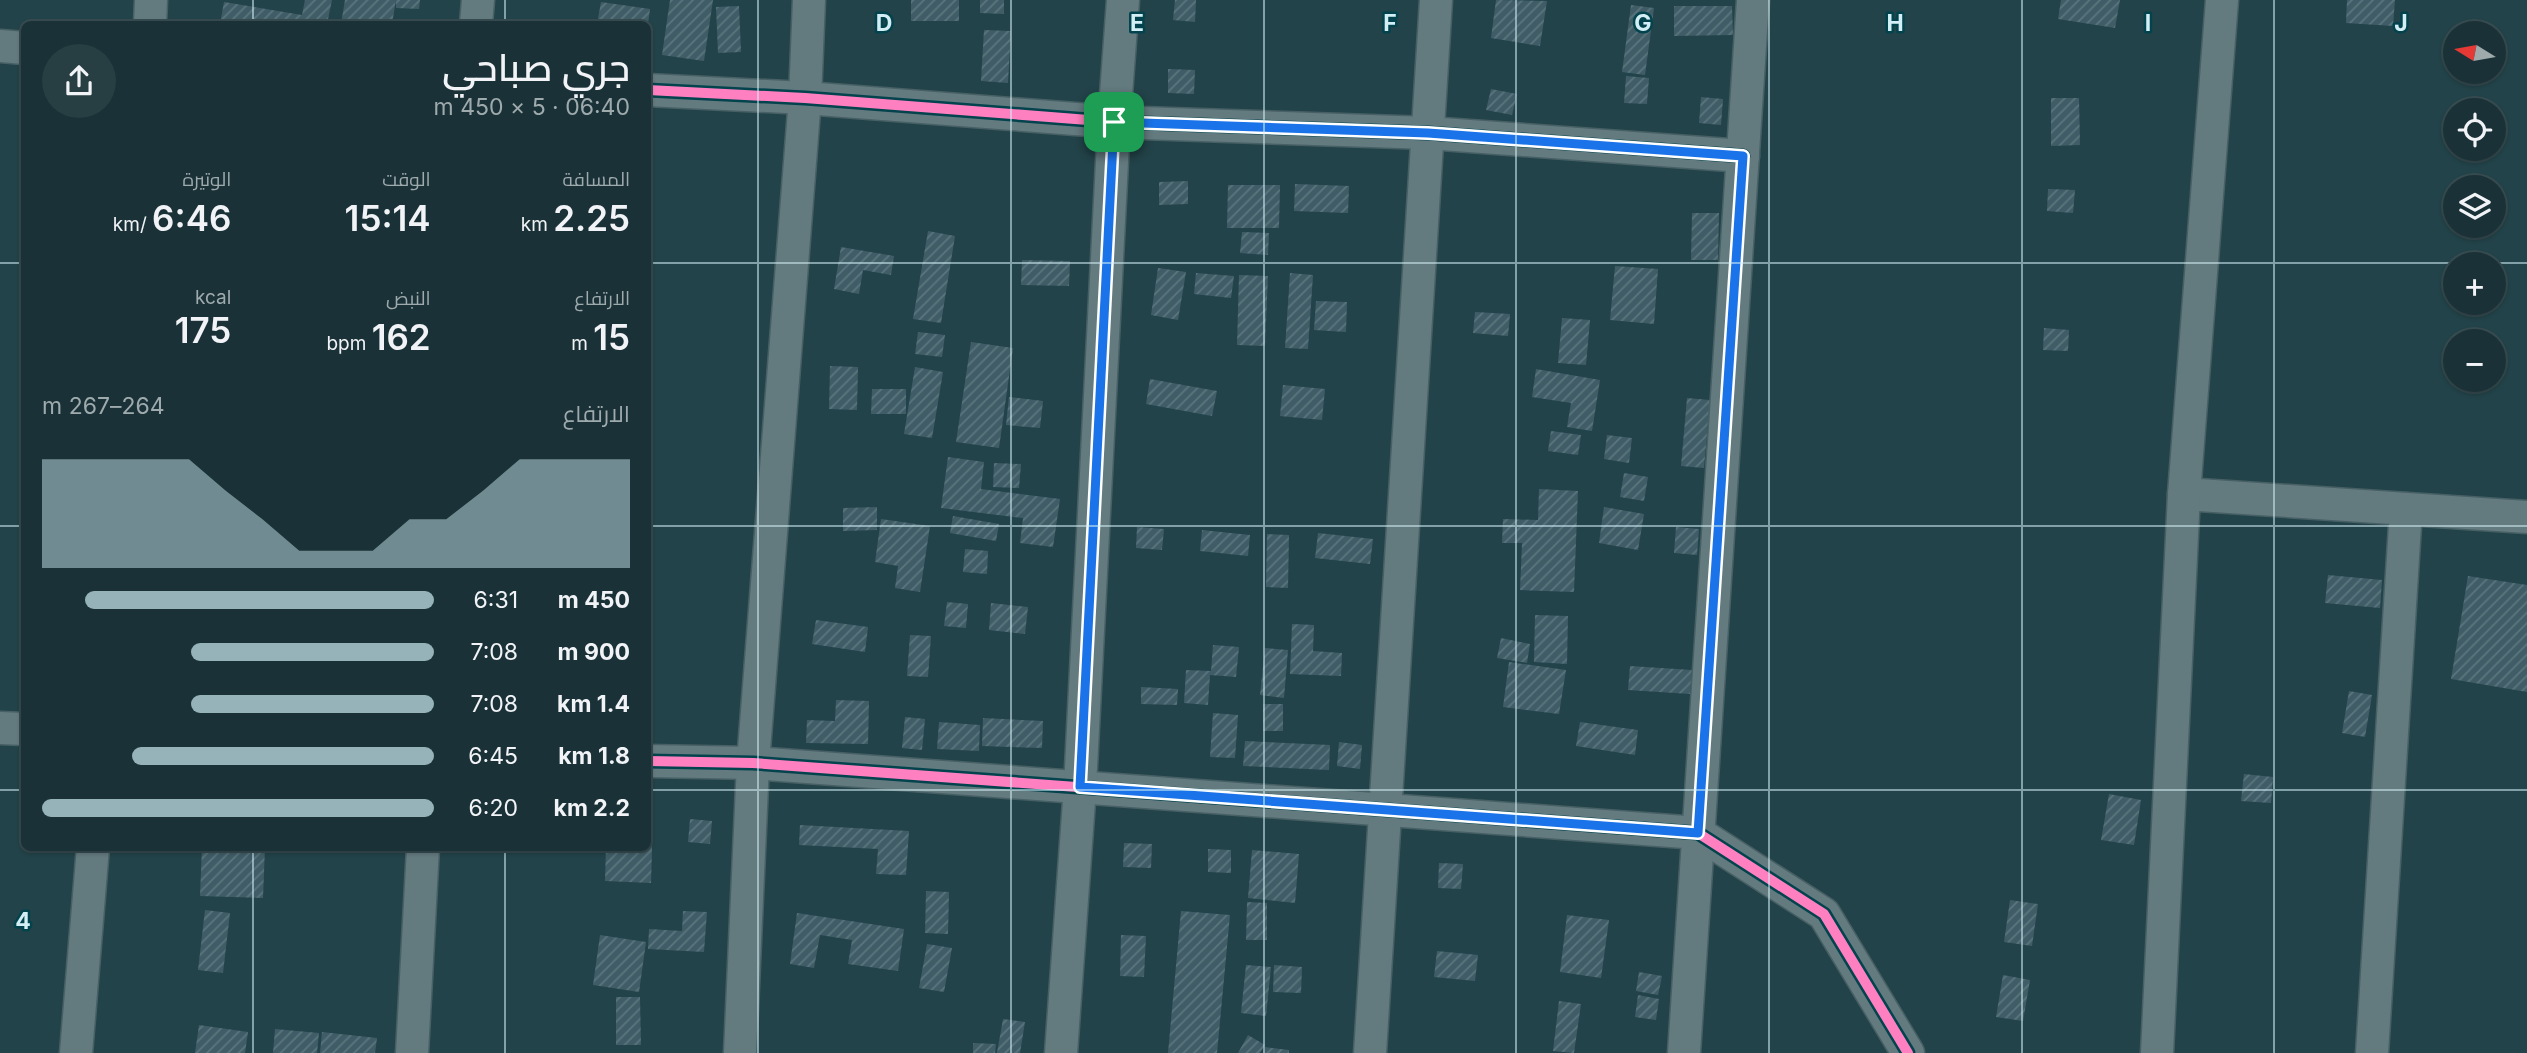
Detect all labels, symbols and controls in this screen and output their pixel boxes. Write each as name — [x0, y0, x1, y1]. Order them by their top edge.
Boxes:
text: D — [876, 9, 892, 37]
text: E — [1130, 9, 1144, 37]
text: F — [1383, 9, 1397, 37]
text: G — [1634, 9, 1652, 37]
text: H — [1886, 9, 1904, 37]
text: I — [2145, 9, 2151, 37]
text: J — [2394, 9, 2408, 37]
north arrow — [2443, 21, 2506, 84]
map controls — [2443, 21, 2506, 392]
button: share — [42, 44, 116, 118]
text: جري صباحي — [442, 44, 630, 90]
pin — [1084, 92, 1144, 152]
text: 06:40 · 5 × 450 m — [434, 93, 630, 121]
button: locate — [2443, 98, 2506, 161]
icon: arrive — [1095, 103, 1133, 141]
text: الوتيرة — [183, 168, 231, 191]
text: الوقت — [382, 168, 431, 191]
text: المسافة — [562, 168, 630, 191]
button: layers — [2443, 175, 2506, 238]
text: 6:46 — [152, 197, 231, 239]
text: 15:14 — [345, 197, 431, 239]
text: 2.25 — [553, 197, 630, 239]
text: /km — [113, 213, 152, 236]
text: km — [521, 213, 553, 236]
button: + — [2443, 252, 2506, 315]
text: kcal — [195, 286, 231, 309]
text: النبض — [386, 287, 431, 310]
text: الارتفاع — [574, 287, 630, 310]
text: 175 — [175, 309, 231, 351]
text: 162 — [372, 316, 431, 358]
text: 15 — [593, 316, 630, 358]
button: − — [2443, 329, 2506, 392]
text: bpm — [326, 332, 372, 355]
text: m — [571, 332, 593, 355]
text: 264–267 m — [42, 392, 165, 420]
text: الارتفاع — [563, 400, 630, 428]
text: 6:31 — [474, 586, 518, 614]
text: 450 m — [558, 586, 630, 614]
text: 7:08 — [470, 638, 518, 666]
text: 900 m — [558, 638, 630, 666]
text: 7:08 — [470, 690, 518, 718]
text: 1.4 km — [557, 690, 630, 718]
text: 6:45 — [468, 742, 518, 770]
text: 1.8 km — [558, 742, 630, 770]
text: 6:20 — [469, 794, 518, 822]
text: 2.2 km — [554, 794, 630, 822]
text: 4 — [15, 907, 31, 935]

